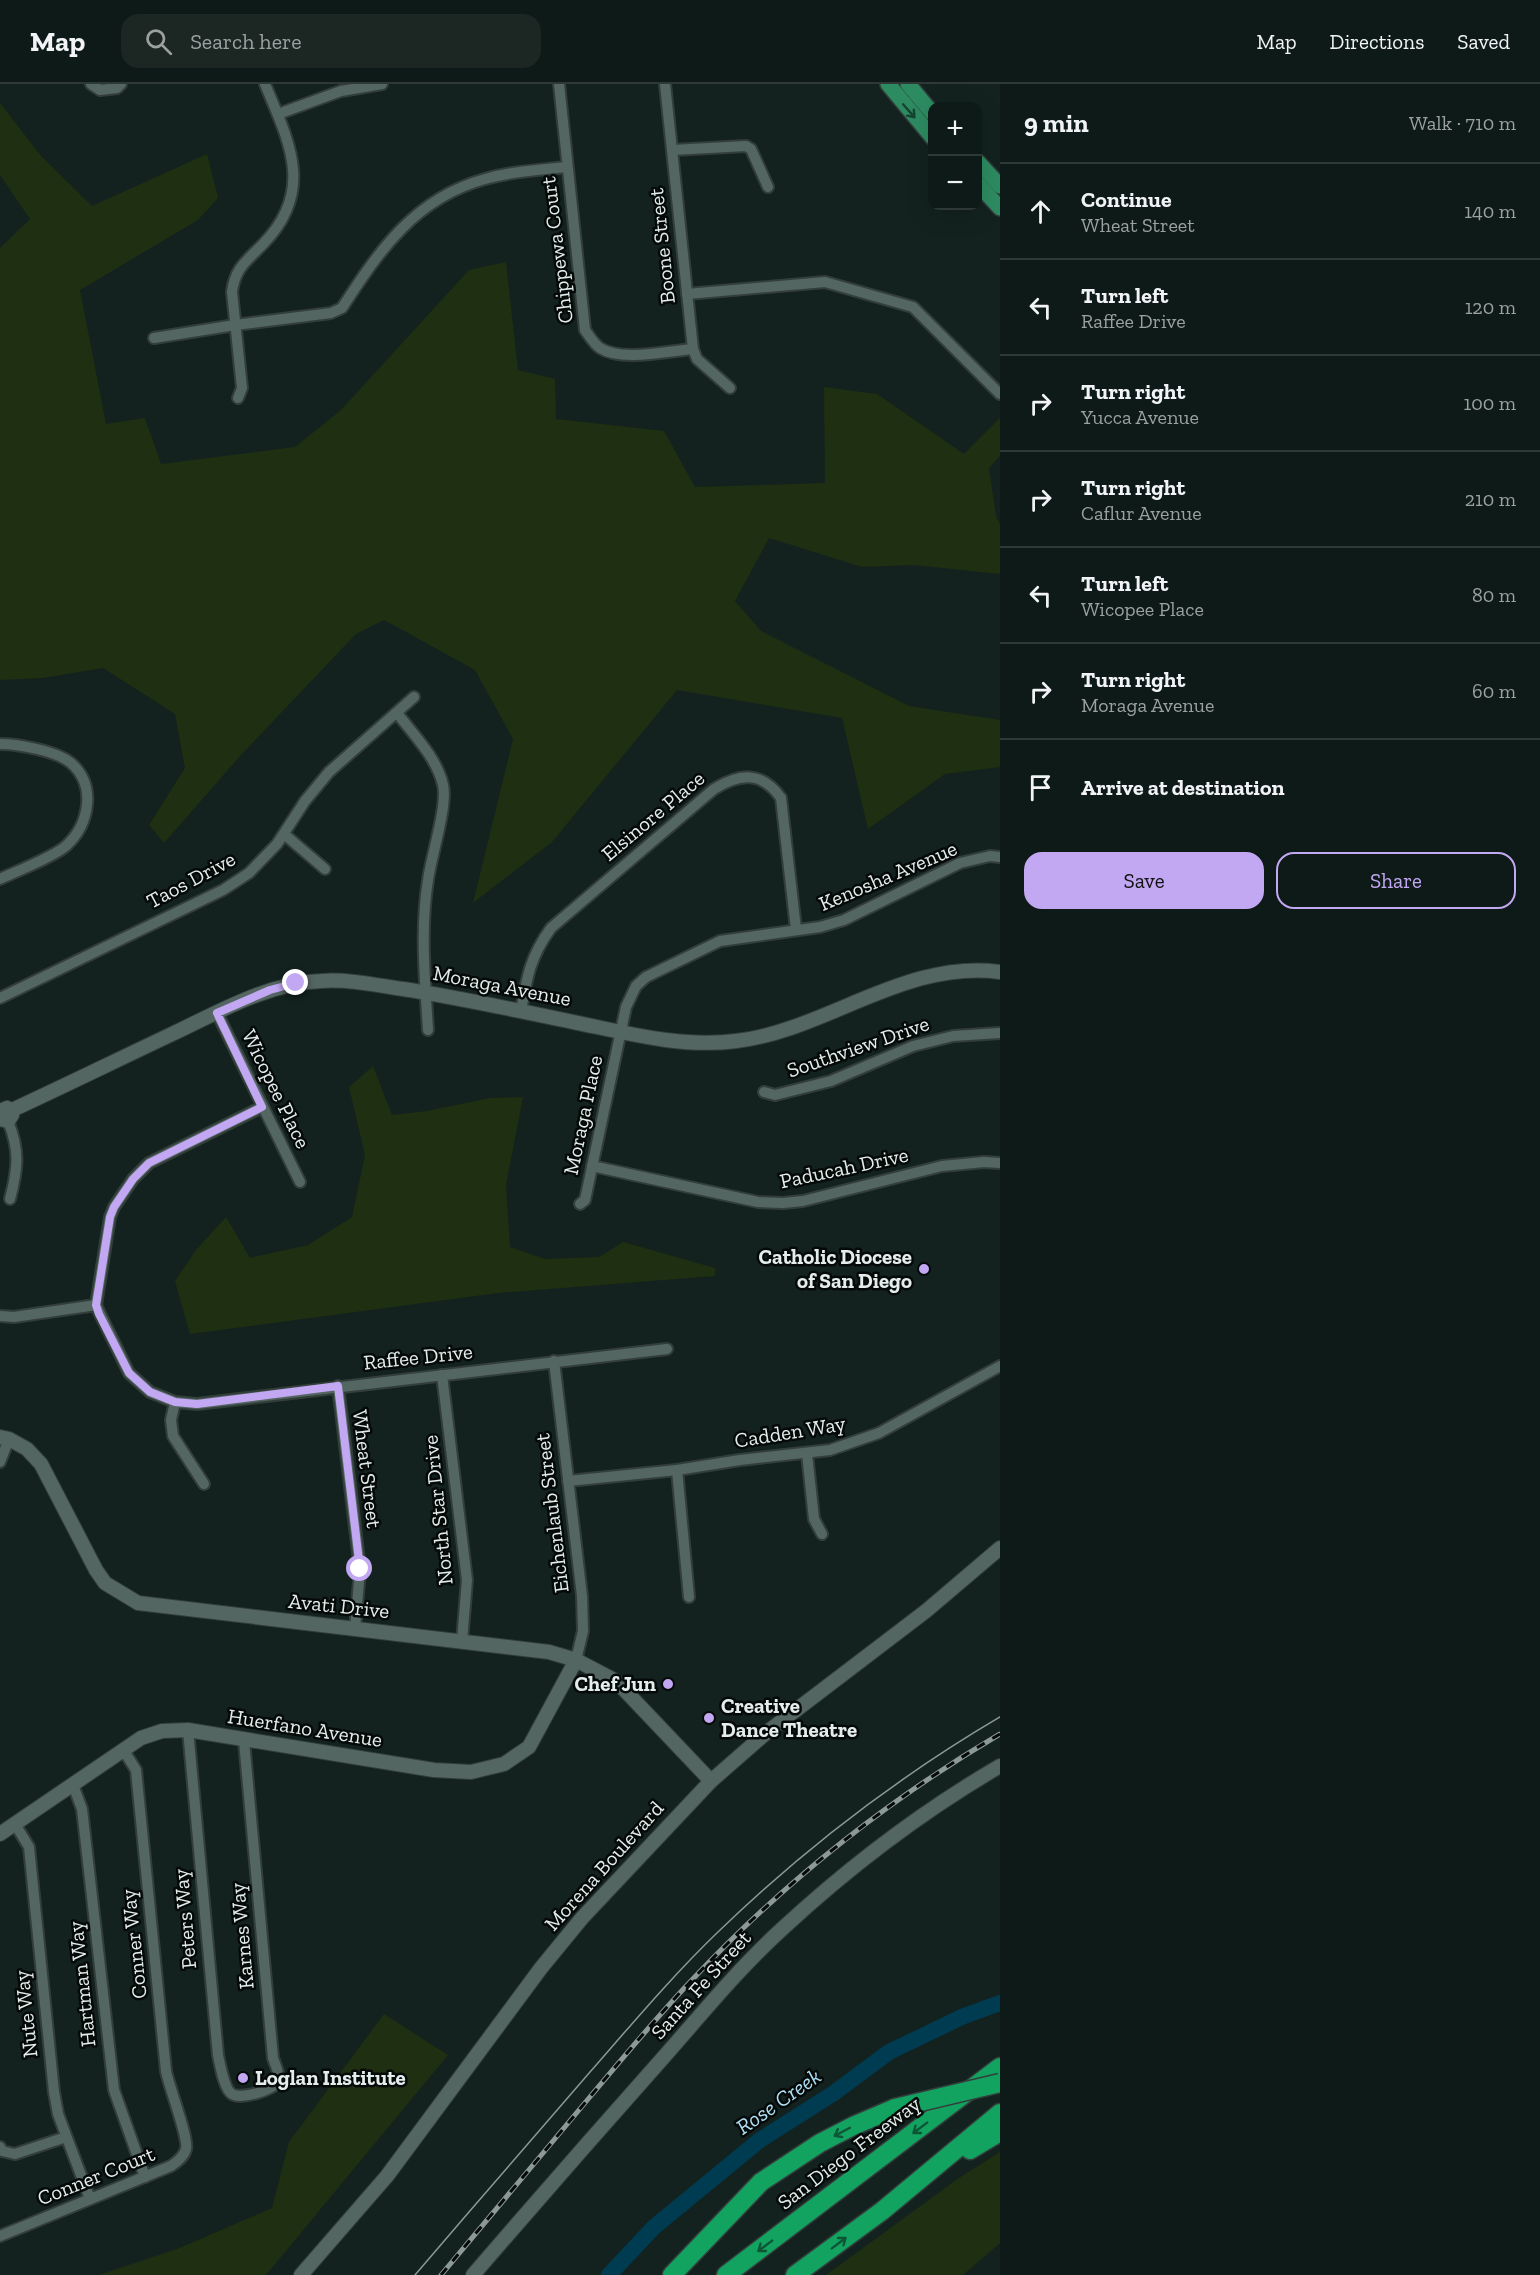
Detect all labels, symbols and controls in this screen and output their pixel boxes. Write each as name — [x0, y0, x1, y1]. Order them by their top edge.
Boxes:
search box — [121, 14, 541, 68]
text: Map — [30, 25, 85, 58]
icon: search — [142, 25, 175, 58]
text: Search here — [190, 28, 302, 55]
text: Map — [1257, 29, 1297, 54]
text: Directions — [1330, 29, 1424, 54]
text: Saved — [1457, 29, 1510, 54]
map controls — [928, 102, 982, 210]
button: + — [928, 102, 982, 156]
one-way arrow — [903, 103, 916, 119]
text: 9 min — [1024, 107, 1089, 139]
text: Walk · 710 m — [1409, 111, 1516, 135]
button: − — [928, 156, 982, 210]
street label: Chippewa Court — [535, 175, 578, 325]
text: Continue — [1081, 186, 1172, 213]
street label: Boone Street — [643, 187, 680, 305]
icon: ahead — [1024, 195, 1057, 228]
text: 140 m — [1464, 199, 1516, 223]
text: Wheat Street — [1081, 213, 1195, 237]
text: Turn left — [1081, 282, 1168, 309]
icon: left — [1024, 291, 1057, 324]
text: 120 m — [1465, 295, 1516, 319]
text: Raffee Drive — [1081, 309, 1186, 333]
text: Turn right — [1081, 378, 1185, 405]
icon: right — [1024, 387, 1057, 420]
text: 100 m — [1463, 391, 1516, 415]
text: Yucca Avenue — [1081, 405, 1199, 429]
text: Turn right — [1081, 474, 1185, 501]
icon: right — [1024, 483, 1057, 516]
text: 210 m — [1465, 487, 1516, 511]
text: Caflur Avenue — [1081, 501, 1202, 525]
text: Turn left — [1081, 570, 1168, 597]
icon: left — [1024, 579, 1057, 612]
text: 80 m — [1472, 583, 1516, 607]
text: Wicopee Place — [1081, 597, 1204, 621]
text: Turn right — [1081, 666, 1185, 693]
icon: right — [1024, 675, 1057, 708]
text: 60 m — [1472, 679, 1516, 703]
text: Moraga Avenue — [1081, 693, 1214, 717]
street label: Elsinore Place — [596, 765, 709, 866]
icon: arrive — [1024, 771, 1057, 804]
text: Arrive at destination — [1081, 774, 1284, 801]
street label: Kenosha Avenue — [815, 835, 961, 916]
street label: Taos Drive — [142, 846, 239, 913]
button: Save — [1024, 852, 1264, 909]
button: Share — [1276, 852, 1516, 909]
street label: Moraga Avenue — [431, 960, 573, 1011]
route end — [282, 969, 308, 995]
street label: Southview Drive — [783, 1010, 932, 1083]
street label: Wicopee Place — [237, 1025, 316, 1152]
street label: Moraga Place — [558, 1053, 607, 1177]
street label: Paducah Drive — [777, 1142, 911, 1193]
place label: Catholic Diocese of San Diego — [758, 1244, 912, 1293]
marker: Catholic Diocese of San Diego — [917, 1262, 931, 1276]
street label: Raffee Drive — [362, 1338, 474, 1375]
street label: Wheat Street — [348, 1408, 387, 1530]
street label: Cadden Way — [733, 1410, 847, 1453]
street label: Eichenlaub Street — [529, 1432, 574, 1594]
street label: North Star Drive — [417, 1434, 458, 1586]
route start — [346, 1555, 372, 1581]
street label: Avati Drive — [287, 1588, 391, 1623]
place label: Chef Jun — [575, 1671, 657, 1696]
marker: Chef Jun — [661, 1677, 675, 1691]
place label: Creative Dance Theatre — [721, 1693, 857, 1742]
street label: Huerfano Avenue — [226, 1703, 384, 1752]
marker: Creative Dance Theatre — [702, 1711, 716, 1725]
street label: Morena Boulevard — [539, 1795, 669, 1936]
street label: Peters Way — [168, 1868, 201, 1970]
street label: Karnes Way — [224, 1882, 259, 1990]
street label: Conner Way — [115, 1888, 152, 2000]
street label: Hartman Way — [62, 1920, 101, 2048]
street label: Santa Fe Street — [645, 1925, 756, 2044]
street label: Nute Way — [8, 1969, 43, 2059]
water label: Rose Creek — [731, 2062, 826, 2140]
place label: Loglan Institute — [255, 2065, 406, 2090]
marker: Loglan Institute — [236, 2071, 250, 2085]
street label: San Diego Freeway — [772, 2091, 925, 2214]
one-way arrow — [912, 2121, 928, 2134]
one-way arrow — [833, 2127, 851, 2138]
street label: Conner Court — [34, 2141, 158, 2210]
one-way arrow — [830, 2237, 846, 2249]
one-way arrow — [757, 2239, 773, 2252]

